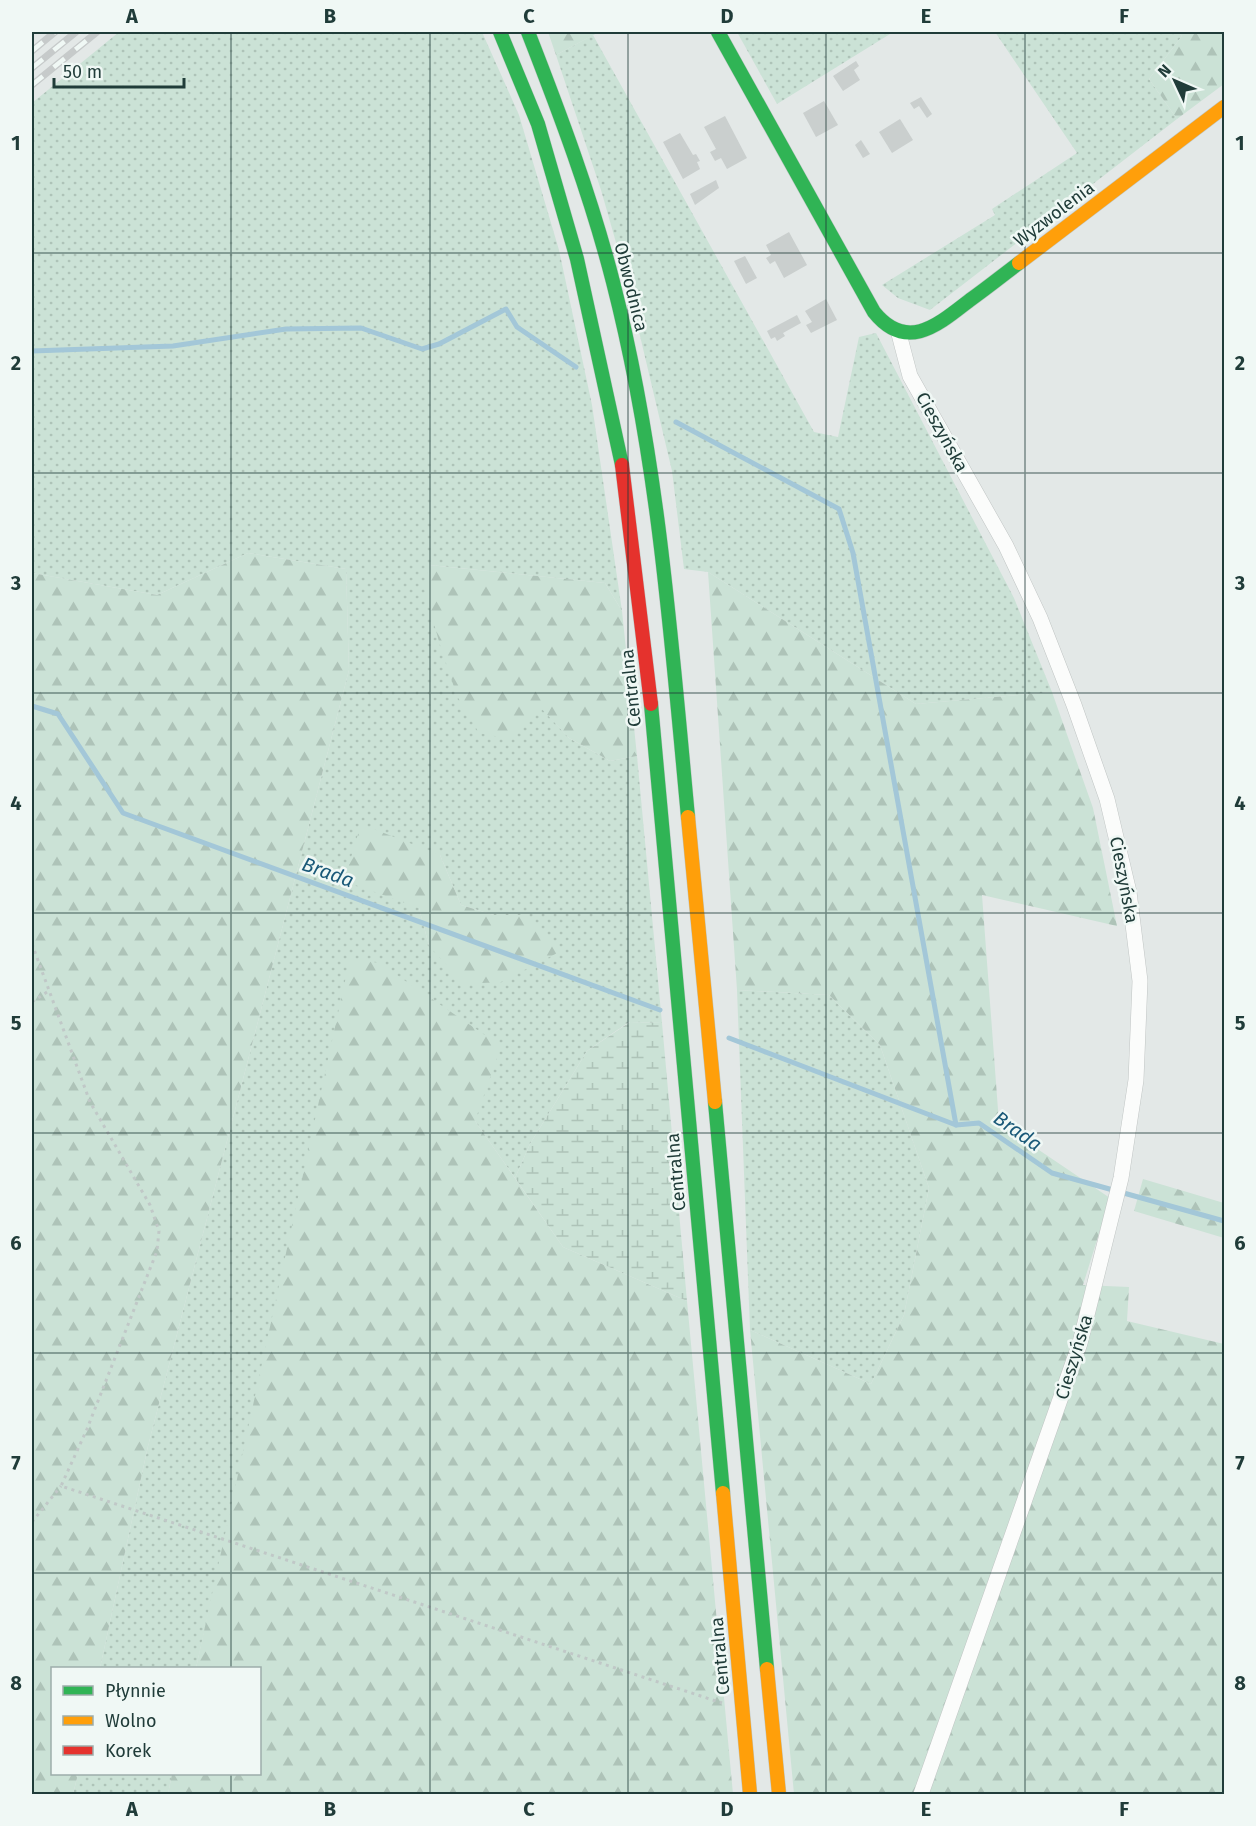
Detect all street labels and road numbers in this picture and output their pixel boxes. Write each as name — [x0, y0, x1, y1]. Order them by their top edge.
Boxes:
street label: Wyzwolenia — [1009, 177, 1099, 251]
street label: Obwodnica — [609, 240, 653, 334]
street label: Cieszyńska — [911, 388, 973, 476]
street label: Centralna — [616, 648, 646, 728]
street label: Cieszyńska — [1105, 835, 1143, 925]
street label: Centralna — [662, 1132, 690, 1212]
street label: Cieszyńska — [1051, 1312, 1097, 1402]
street label: Centralna — [706, 1616, 734, 1696]

